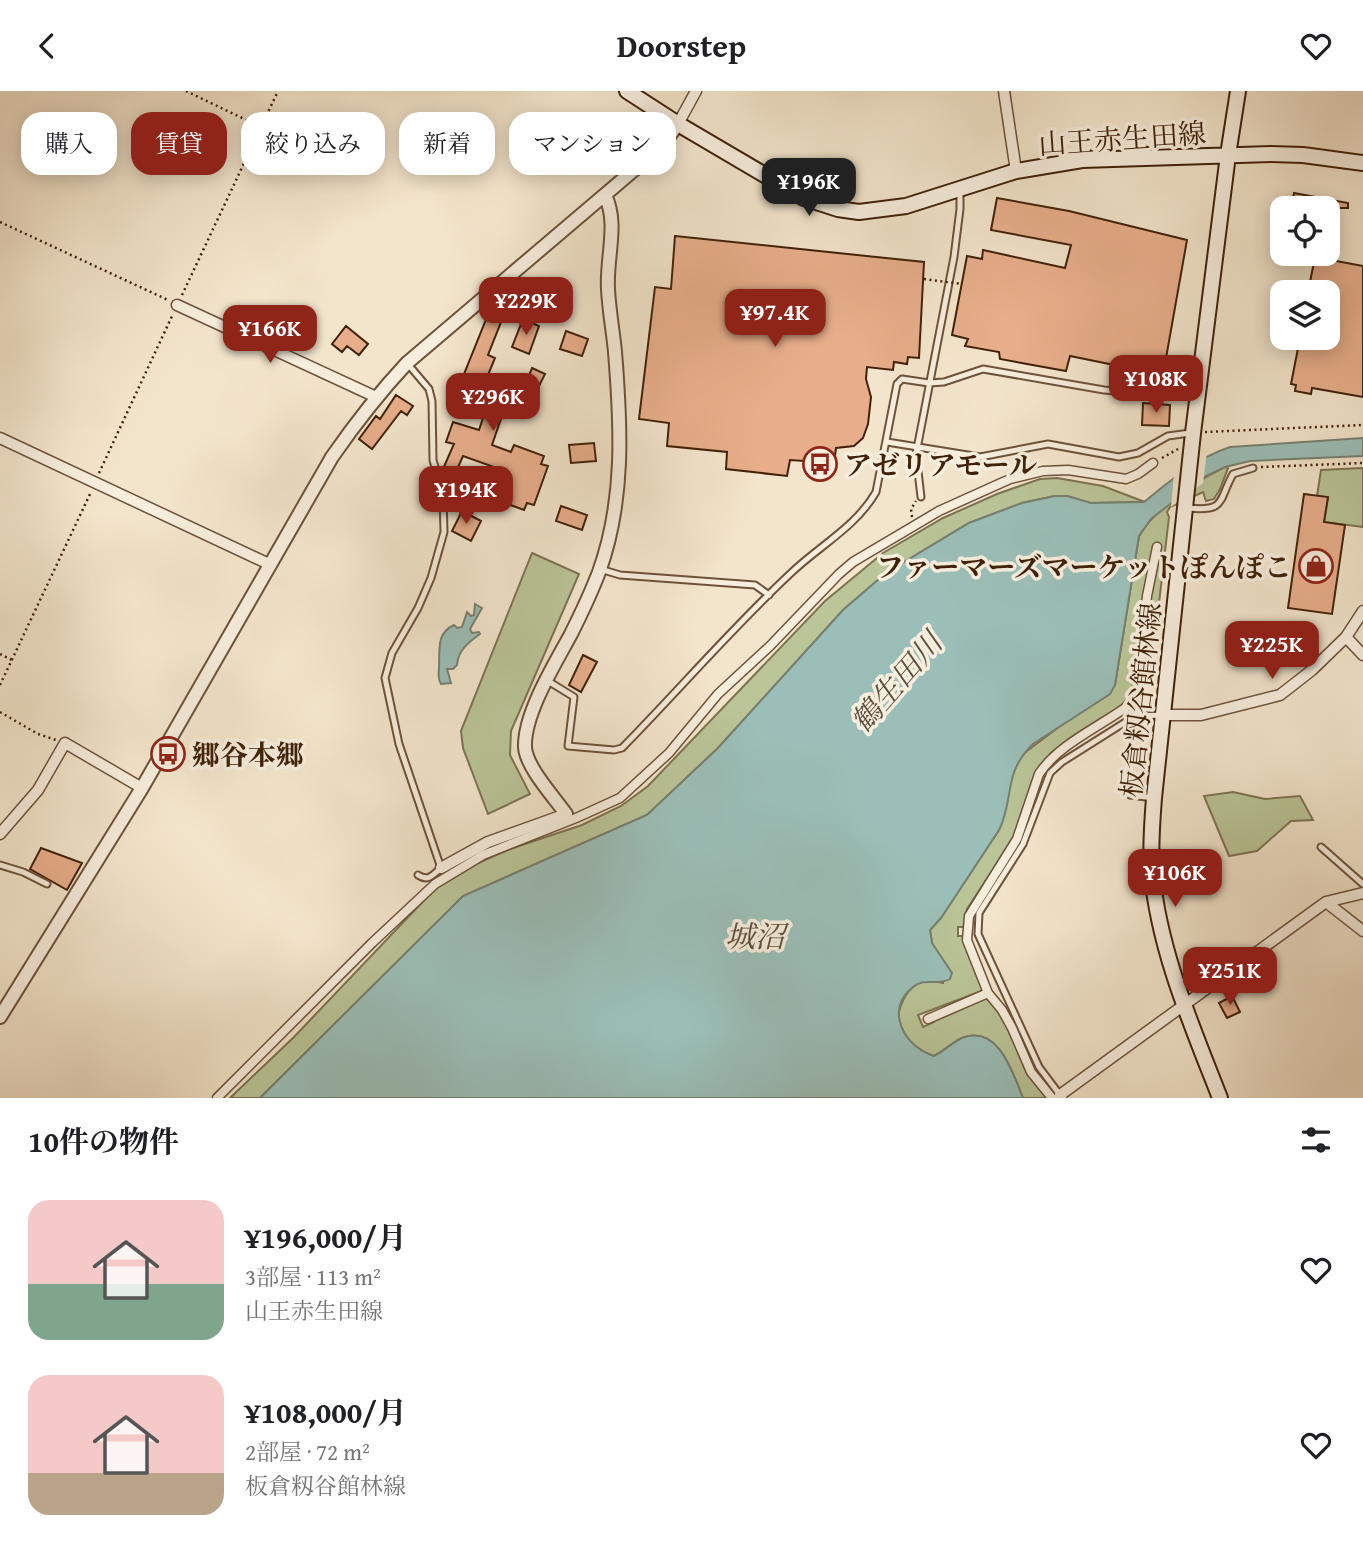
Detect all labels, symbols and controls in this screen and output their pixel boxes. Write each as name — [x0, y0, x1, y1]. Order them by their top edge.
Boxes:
text: Doorstep — [617, 22, 746, 69]
icon: back — [28, 27, 66, 65]
icon: heart — [1297, 27, 1335, 65]
chip: 購入 — [21, 112, 117, 175]
chip: 賃貸 — [131, 112, 227, 175]
chip: 絞り込み — [241, 112, 385, 175]
chip: 新着 — [399, 112, 495, 175]
chip: マンション — [509, 112, 676, 175]
street label: 山王赤生田線 — [1037, 112, 1207, 164]
pin: ¥196K — [760, 159, 858, 218]
text: ¥196K — [778, 164, 840, 197]
map controls — [1270, 196, 1340, 350]
button: locate — [1270, 196, 1340, 266]
pin: ¥229K — [477, 278, 575, 337]
button: layers — [1270, 280, 1340, 350]
text: ¥229K — [495, 283, 557, 316]
pin: ¥97.4K — [718, 289, 832, 349]
text: ¥97.4K — [741, 295, 809, 328]
pin: ¥166K — [221, 306, 319, 365]
text: ¥166K — [239, 311, 301, 344]
pin: ¥108K — [1107, 355, 1205, 415]
text: ¥108K — [1125, 361, 1187, 394]
pin: ¥296K — [444, 373, 542, 433]
text: ¥296K — [462, 379, 524, 412]
place label: アゼリアモール — [844, 444, 1037, 485]
bus stop icon: アゼリアモール — [801, 445, 839, 483]
pin: ¥194K — [417, 467, 515, 526]
text: ¥194K — [435, 472, 497, 505]
place label: ファーマーズマーケットぽんぽこ — [876, 546, 1292, 587]
shop icon: ファーマーズマーケットぽんぽこ — [1297, 547, 1335, 585]
street label: 板倉籾谷館林線 — [1109, 600, 1171, 800]
water label: 鶴生田川 — [840, 620, 954, 742]
pin: ¥225K — [1223, 621, 1321, 681]
text: ¥225K — [1241, 627, 1303, 660]
place label: 郷谷本郷 — [192, 734, 304, 775]
bus stop icon: 郷谷本郷 — [149, 735, 187, 773]
pin: ¥106K — [1126, 849, 1224, 909]
text: ¥106K — [1144, 855, 1206, 888]
water label: 城沼 — [725, 914, 790, 958]
pin: ¥251K — [1181, 947, 1279, 1007]
text: ¥251K — [1199, 953, 1261, 986]
text: 10件の物件 — [28, 1119, 179, 1163]
icon: filters — [1297, 1121, 1335, 1159]
text: ¥196,000/月 — [245, 1215, 407, 1259]
icon: home — [84, 1228, 168, 1312]
icon: heart — [1297, 1251, 1335, 1289]
text: 3部屋 · 113 m² — [245, 1260, 381, 1293]
text: 山王赤生田線 — [245, 1294, 383, 1327]
text: ¥108,000/月 — [245, 1390, 407, 1434]
icon: home — [84, 1403, 168, 1487]
icon: heart — [1297, 1426, 1335, 1464]
text: 2部屋 · 72 m² — [245, 1435, 370, 1468]
text: 板倉籾谷館林線 — [245, 1469, 406, 1502]

